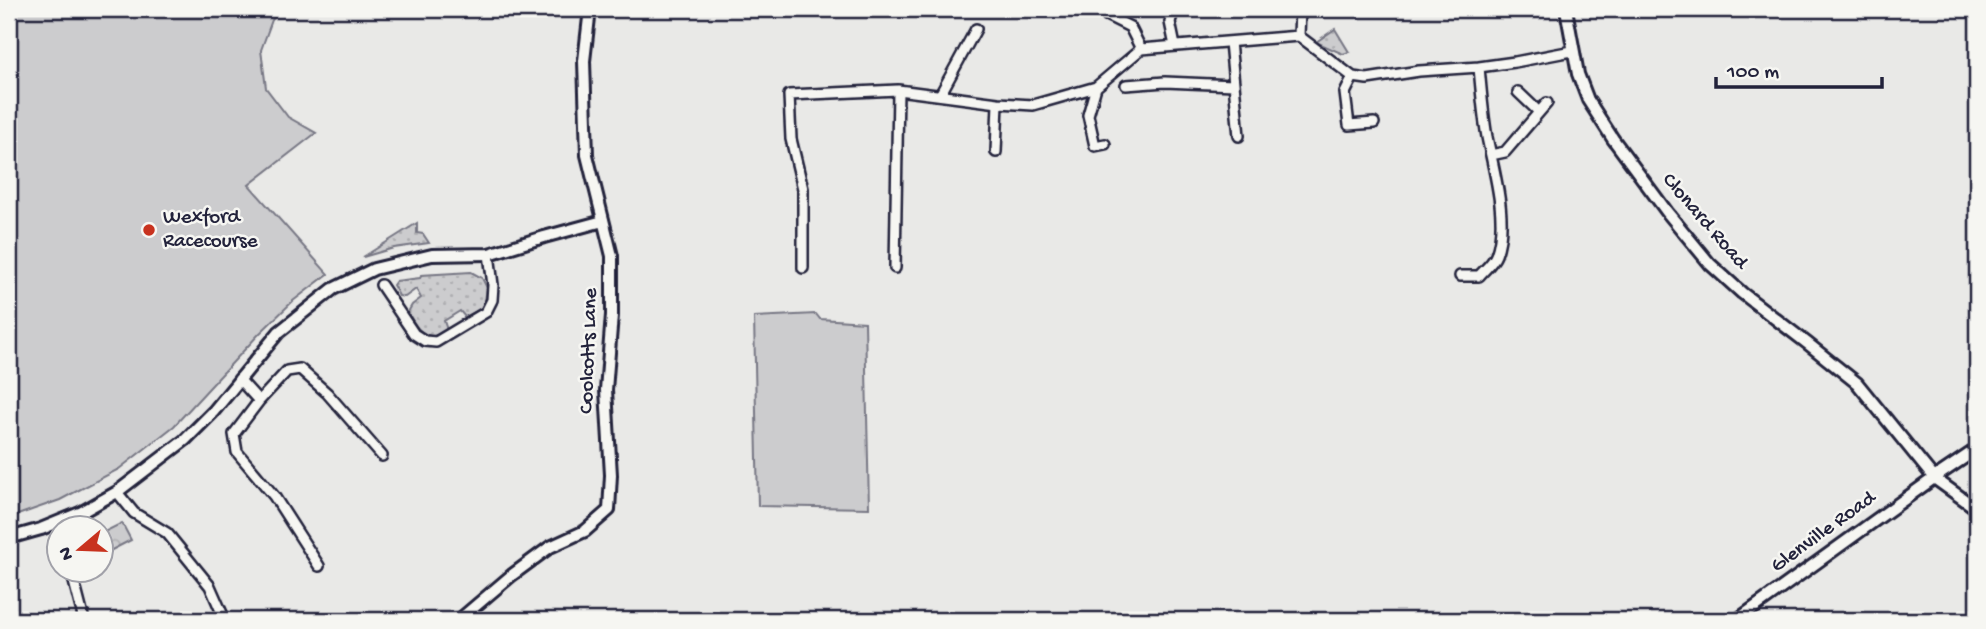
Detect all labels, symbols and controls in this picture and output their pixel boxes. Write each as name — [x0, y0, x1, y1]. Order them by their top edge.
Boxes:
scale bar — [1716, 46, 1883, 90]
text: 100 m — [1726, 61, 1779, 86]
street label: Clonard Road — [1655, 169, 1754, 276]
place label: Wexford Racecourse — [163, 206, 259, 255]
marker: Wexford Racecourse — [141, 222, 157, 238]
street label: Coolcotts Lane — [575, 287, 605, 414]
street label: Glenville Road — [1767, 486, 1883, 579]
north arrow — [46, 514, 116, 584]
text: N — [54, 544, 80, 563]

